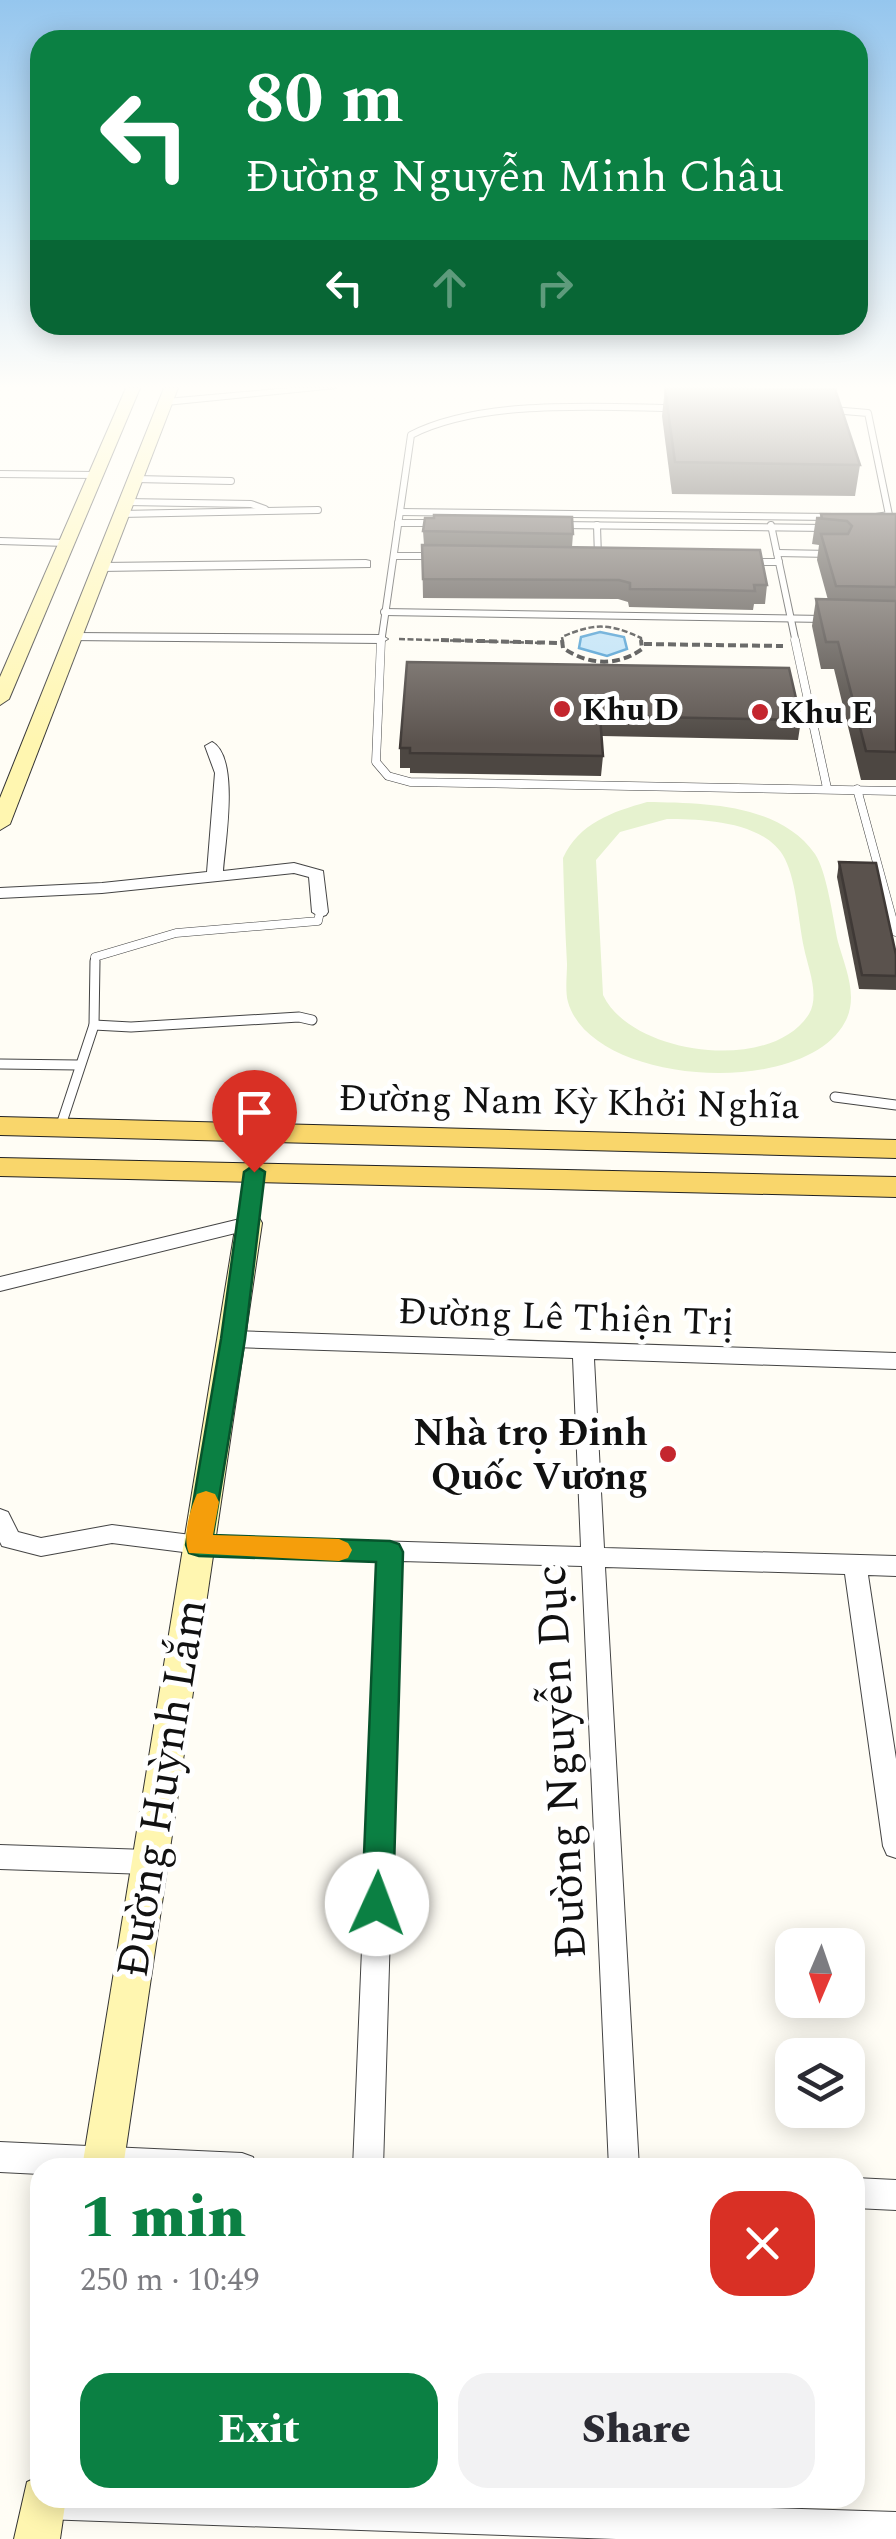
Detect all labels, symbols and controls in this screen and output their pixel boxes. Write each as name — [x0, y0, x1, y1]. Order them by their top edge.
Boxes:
text: 80 m — [245, 47, 404, 153]
icon: left — [80, 70, 210, 200]
text: Đường Nguyễn Minh Châu — [245, 143, 785, 212]
icon: left — [317, 260, 372, 315]
icon: ahead — [422, 260, 477, 315]
icon: right — [527, 260, 582, 315]
place label: Khu D — [582, 686, 679, 735]
place label: Khu E — [780, 689, 873, 738]
marker: Khu D — [551, 698, 573, 720]
marker: Khu E — [749, 701, 771, 723]
pin — [212, 1070, 297, 1173]
street label: Đường Nam Kỳ Khởi Nghĩa — [338, 1070, 801, 1136]
icon: arrive — [227, 1085, 282, 1140]
street label: Đường Lê Thiện Trị — [397, 1283, 735, 1353]
place label: Nhà trọ Đinh Quốc Vương — [413, 1405, 648, 1507]
marker: Nhà trọ Đinh Quốc Vương — [657, 1443, 679, 1465]
street label: Đường Nguyễn Dục — [517, 1563, 606, 1961]
street label: Đường Huỳnh Lắm — [98, 1594, 226, 1983]
position arrow — [325, 1852, 429, 1956]
north arrow — [775, 1928, 865, 2018]
map controls — [775, 1928, 865, 2128]
button: layers — [775, 2038, 865, 2128]
text: 1 min — [80, 2172, 246, 2264]
button: close — [710, 2191, 815, 2296]
text: 250 m · 10:49 — [80, 2256, 260, 2305]
button: Exit — [80, 2373, 438, 2488]
button: Share — [458, 2373, 815, 2488]

